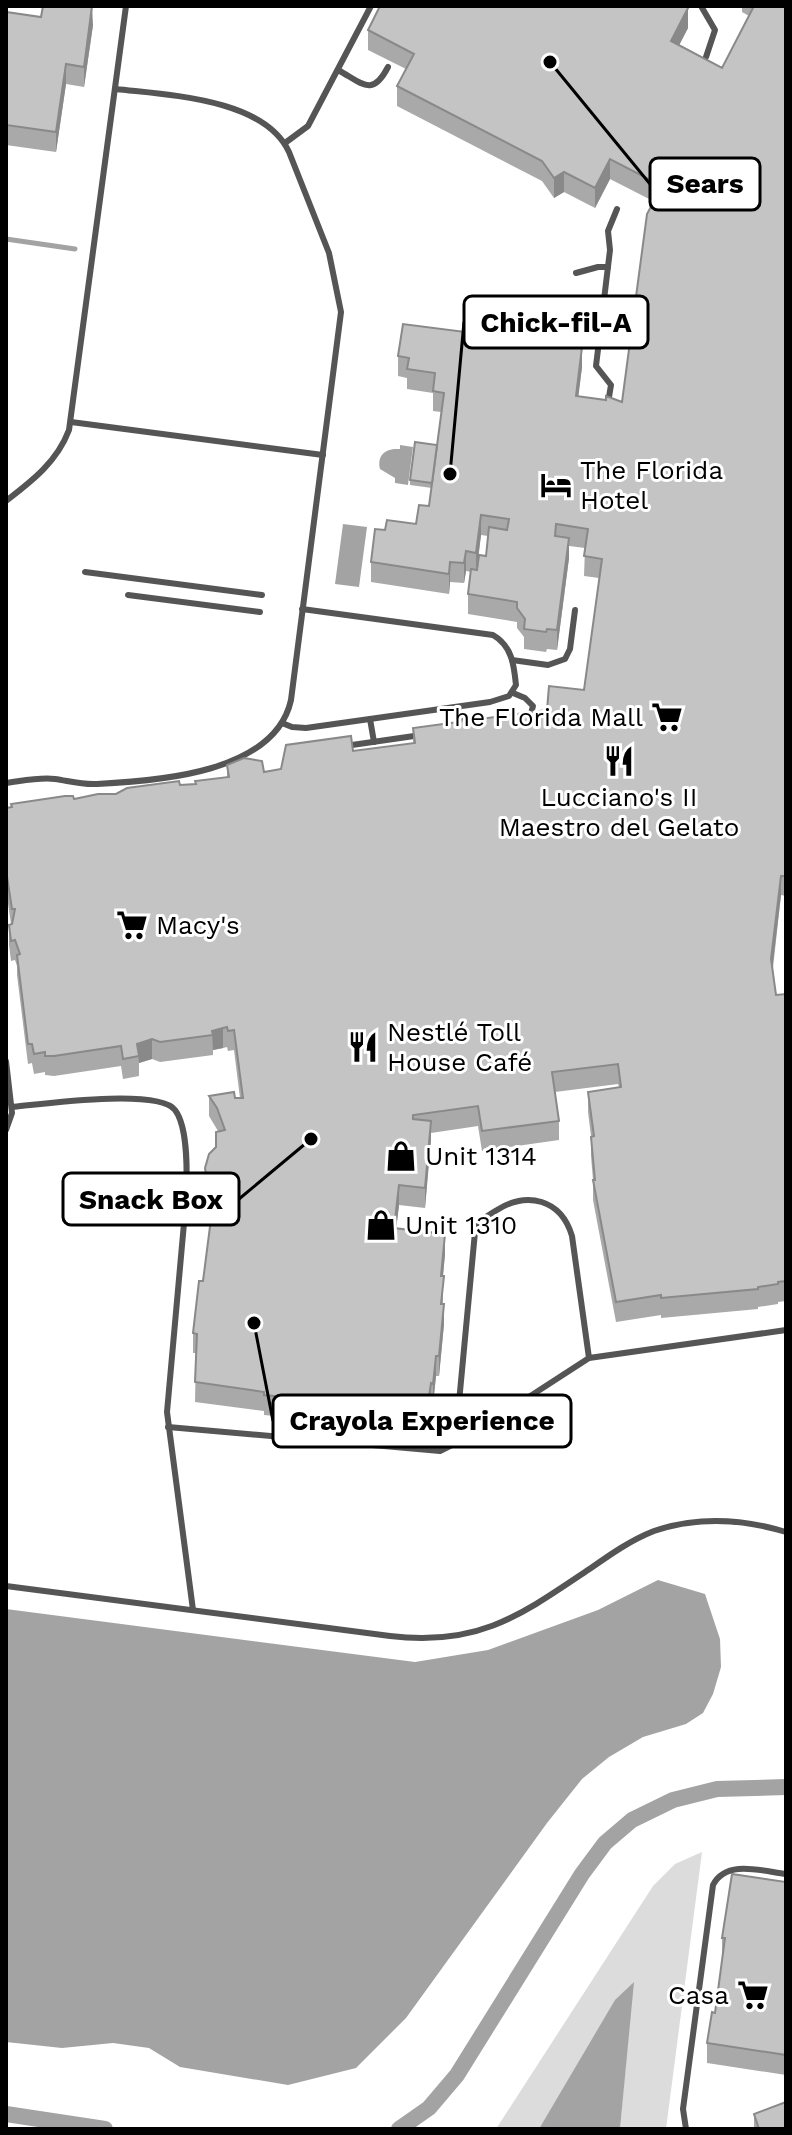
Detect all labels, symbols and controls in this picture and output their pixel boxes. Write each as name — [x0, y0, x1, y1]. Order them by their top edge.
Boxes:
callout: Sears — [650, 158, 760, 210]
text: Sears — [666, 167, 744, 200]
callout: Chick-fil-A — [464, 296, 648, 348]
text: Chick-fil-A — [480, 306, 632, 339]
place label: The Florida Hotel — [580, 455, 723, 515]
hotel icon: The Florida Hotel — [539, 468, 573, 502]
supermarket icon: The Florida Mall — [650, 700, 684, 734]
place label: The Florida Mall — [439, 702, 643, 732]
restaurant icon: Lucciano's II Maestro del Gelato — [602, 744, 636, 778]
place label: Lucciano's II Maestro del Gelato — [499, 782, 739, 842]
supermarket icon: Macy's — [115, 908, 149, 942]
place label: Macy's — [156, 910, 240, 940]
place label: Nestlé Toll House Café — [387, 1017, 532, 1077]
restaurant icon: Nestlé Toll House Café — [346, 1030, 380, 1064]
shop icon: Unit 1314 — [384, 1139, 418, 1173]
place label: Unit 1314 — [425, 1141, 537, 1171]
callout: Snack Box — [63, 1173, 239, 1225]
text: Snack Box — [79, 1183, 224, 1216]
shop icon: Unit 1310 — [364, 1208, 398, 1242]
place label: Unit 1310 — [405, 1210, 517, 1240]
callout: Crayola Experience — [273, 1395, 571, 1447]
text: Crayola Experience — [289, 1404, 555, 1437]
supermarket icon: Casa — [736, 1978, 770, 2012]
place label: Casa — [668, 1980, 729, 2010]

